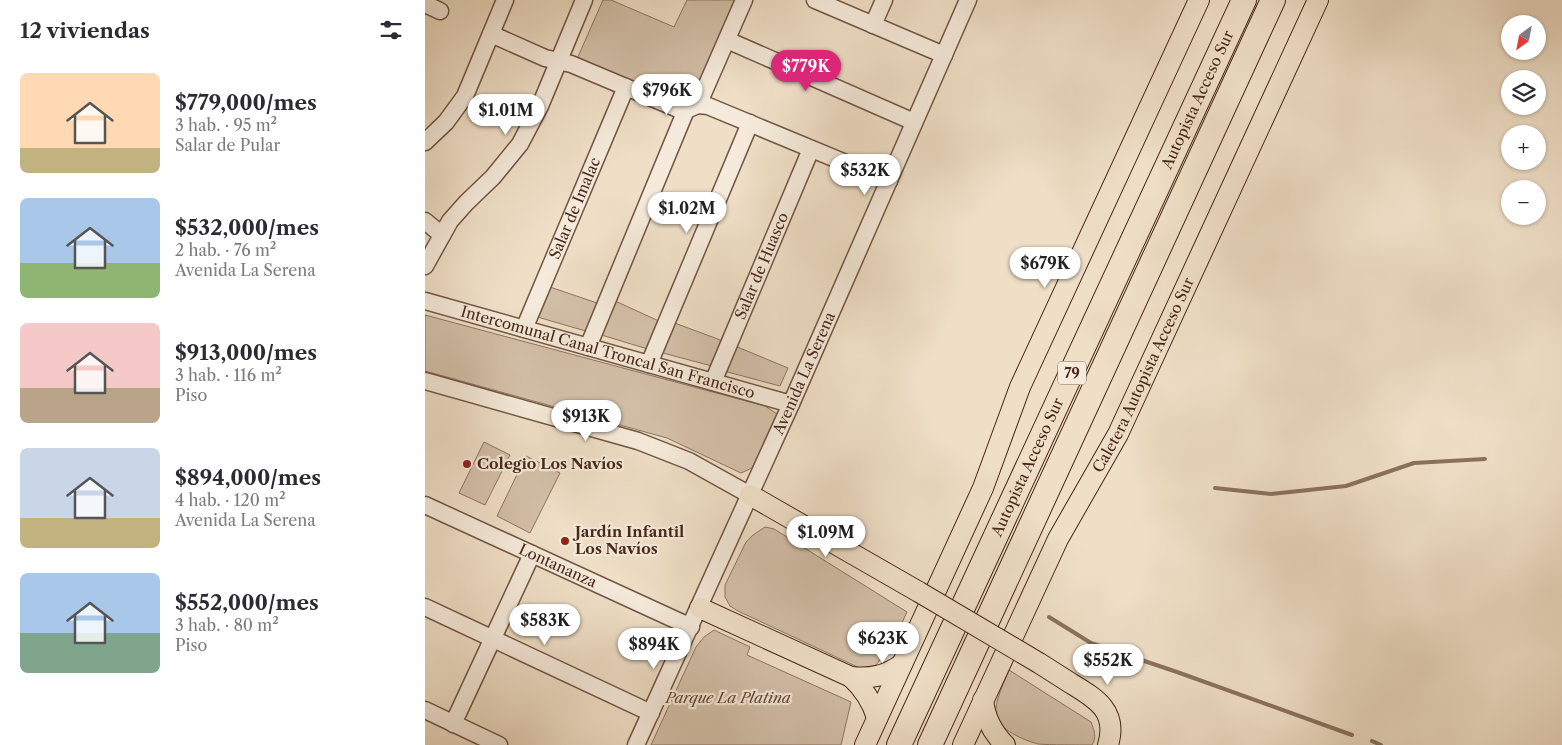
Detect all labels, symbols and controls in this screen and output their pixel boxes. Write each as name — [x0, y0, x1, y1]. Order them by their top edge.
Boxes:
north arrow — [1501, 15, 1546, 60]
map controls — [1501, 15, 1546, 225]
icon: filters — [377, 16, 405, 44]
text: 12 viviendas — [20, 18, 150, 43]
street label: Autopista Acceso Sur — [1157, 27, 1238, 173]
pin: $779K — [771, 49, 841, 92]
text: $779K — [782, 56, 830, 76]
button: layers — [1501, 70, 1546, 115]
pin: $796K — [632, 74, 702, 116]
text: $796K — [642, 80, 692, 100]
text: $779,000/mes — [175, 90, 317, 115]
icon: home — [60, 93, 120, 153]
pin: $1.01M — [465, 94, 547, 136]
text: $1.01M — [479, 100, 533, 120]
text: 3 hab. · 95 m² — [175, 115, 277, 135]
button: + — [1501, 125, 1546, 170]
text: Salar de Pular — [175, 135, 280, 155]
street label: Salar de Imalac — [545, 154, 604, 262]
pin: $532K — [830, 154, 900, 196]
text: $532K — [840, 160, 890, 180]
button: − — [1501, 180, 1546, 225]
pin: $1.02M — [646, 192, 728, 234]
text: $1.02M — [658, 198, 716, 218]
street label: Salar de Huasco — [730, 209, 792, 322]
text: $532,000/mes — [175, 215, 319, 240]
icon: home — [60, 218, 120, 278]
text: 2 hab. · 76 m² — [175, 240, 276, 260]
pin: $679K — [1010, 246, 1080, 289]
text: $679K — [1021, 253, 1069, 273]
text: Avenida La Serena — [175, 260, 316, 280]
street label: Caletera Autopista Acceso Sur — [1088, 274, 1198, 476]
street label: Intercomunal Canal Troncal San Francisco — [459, 302, 757, 402]
street label: Avenida La Serena — [768, 309, 839, 438]
text: $913,000/mes — [175, 340, 317, 365]
icon: home — [60, 343, 120, 403]
road number: 79 — [1058, 362, 1086, 384]
text: 3 hab. · 116 m² — [175, 365, 282, 385]
text: Piso — [175, 385, 207, 405]
street label: Autopista Acceso Sur — [986, 394, 1068, 540]
pin: $913K — [551, 400, 621, 442]
text: $913K — [562, 406, 610, 426]
place label: Colegio Los Navíos — [477, 454, 623, 473]
marker: Colegio Los Navíos — [461, 458, 473, 470]
text: $894,000/mes — [175, 465, 321, 490]
icon: home — [60, 468, 120, 528]
text: 4 hab. · 120 m² — [175, 490, 286, 510]
text: Avenida La Serena — [175, 510, 316, 530]
pin: $1.09M — [785, 516, 867, 558]
place label: Jardín Infantil Los Navíos — [572, 522, 684, 558]
text: $1.09M — [797, 522, 855, 542]
marker: Jardín Infantil Los Navíos — [559, 535, 571, 547]
street label: Lontananza — [516, 539, 600, 592]
text: $552,000/mes — [175, 590, 319, 615]
icon: home — [60, 593, 120, 653]
pin: $583K — [510, 604, 580, 646]
text: $583K — [520, 610, 570, 630]
text: 3 hab. · 80 m² — [175, 615, 279, 635]
pin: $623K — [848, 622, 918, 664]
pin: $894K — [619, 628, 689, 670]
text: $623K — [858, 628, 908, 648]
text: $894K — [629, 634, 679, 654]
text: Piso — [175, 635, 207, 655]
pin: $552K — [1073, 644, 1143, 686]
text: $552K — [1084, 650, 1132, 670]
park label: Parque La Platina — [664, 688, 791, 707]

